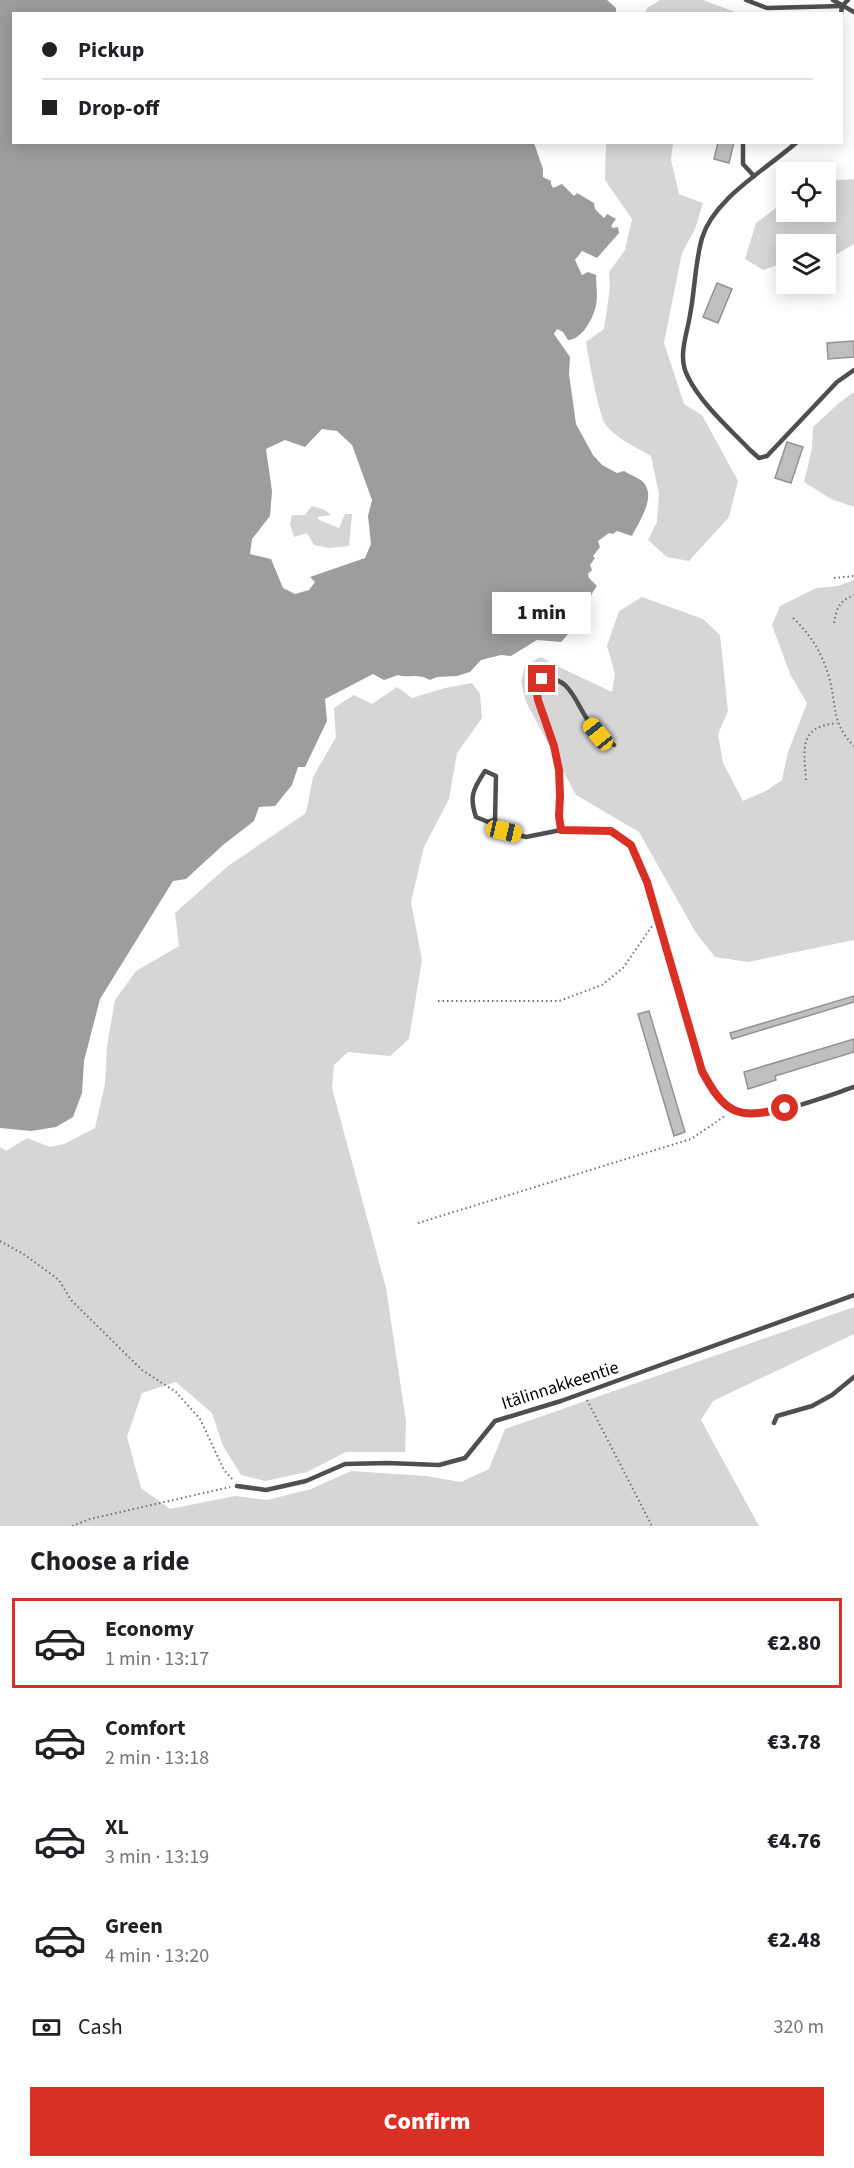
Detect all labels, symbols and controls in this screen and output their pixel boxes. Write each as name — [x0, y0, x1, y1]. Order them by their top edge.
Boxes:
text: Pickup — [78, 34, 144, 66]
text: Drop-off — [78, 92, 159, 124]
map controls — [776, 162, 836, 294]
button: locate — [776, 162, 836, 222]
button: layers — [776, 234, 836, 294]
callout: 1 min — [492, 592, 592, 634]
text: 1 min — [517, 599, 566, 627]
route end — [528, 665, 555, 692]
car — [580, 714, 616, 754]
car — [484, 818, 524, 844]
route start — [771, 1094, 798, 1121]
street label: Itälinnakkeentie — [498, 1355, 622, 1416]
text: Choose a ride — [30, 1542, 190, 1581]
text: Economy — [105, 1613, 194, 1645]
icon: car — [33, 1616, 87, 1670]
text: €2.80 — [767, 1627, 821, 1659]
text: 1 min · 13:17 — [105, 1645, 209, 1673]
text: Comfort — [105, 1712, 186, 1744]
icon: car — [33, 1715, 87, 1769]
text: €3.78 — [767, 1726, 821, 1758]
text: 2 min · 13:18 — [105, 1744, 209, 1772]
text: XL — [105, 1811, 129, 1843]
icon: car — [33, 1814, 87, 1868]
text: €4.76 — [767, 1825, 821, 1857]
text: 3 min · 13:19 — [105, 1843, 209, 1871]
text: Green — [105, 1910, 163, 1942]
icon: car — [33, 1913, 87, 1967]
text: €2.48 — [767, 1924, 821, 1956]
text: 4 min · 13:20 — [105, 1942, 209, 1970]
icon: cash — [30, 2011, 63, 2044]
text: Cash — [78, 2011, 123, 2043]
text: 320 m — [774, 2013, 824, 2041]
button: Confirm — [30, 2087, 824, 2156]

